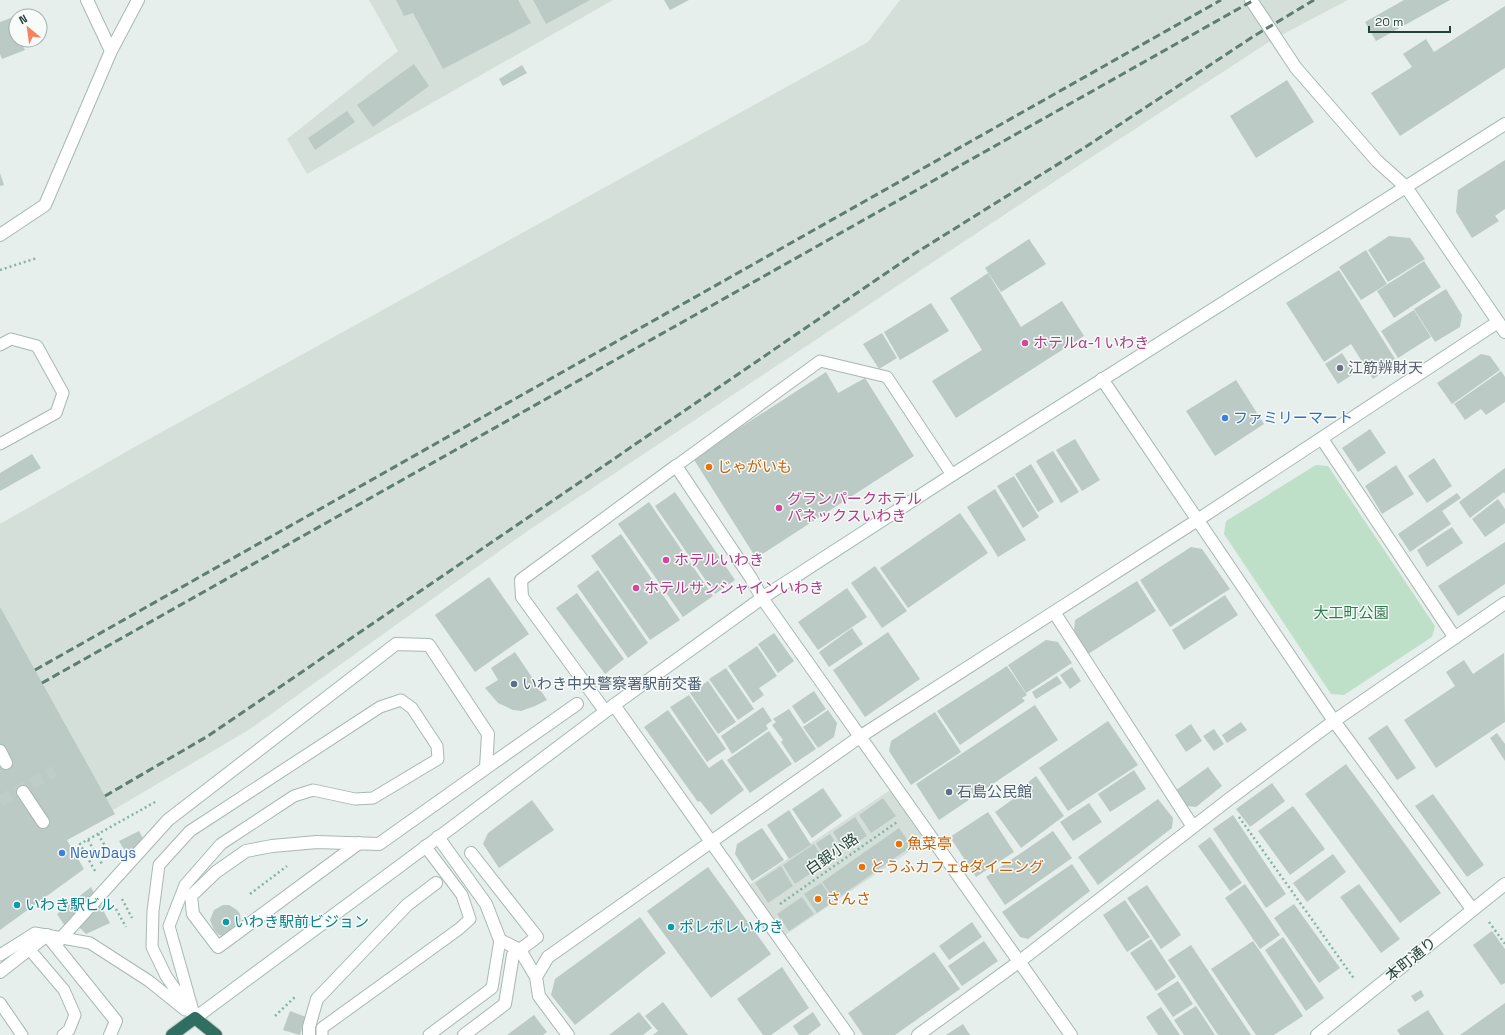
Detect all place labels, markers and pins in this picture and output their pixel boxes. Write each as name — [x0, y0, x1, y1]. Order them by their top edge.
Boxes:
place label: ホテルα-1 いわき — [1033, 333, 1149, 352]
marker: ホテルα-1 いわき — [1020, 338, 1030, 348]
place label: 江筋辨財天 — [1348, 358, 1423, 377]
marker: 江筋辨財天 — [1335, 363, 1345, 373]
place label: ファミリーマート — [1233, 408, 1353, 427]
marker: ファミリーマート — [1220, 413, 1230, 423]
place label: じゃがいも — [717, 457, 792, 476]
marker: じゃがいも — [704, 462, 714, 472]
place label: グランパークホテル パネックスいわき — [787, 489, 922, 525]
marker: グランパークホテル パネックスいわき — [774, 503, 784, 513]
place label: ホテルいわき — [674, 550, 764, 569]
marker: ホテルいわき — [661, 555, 671, 565]
place label: ホテルサンシャインいわき — [644, 578, 824, 597]
marker: ホテルサンシャインいわき — [631, 583, 641, 593]
place label: いわき中央警察署駅前交番 — [522, 674, 702, 693]
marker: いわき中央警察署駅前交番 — [509, 679, 519, 689]
place label: 石島公民館 — [957, 782, 1032, 801]
marker: 石島公民館 — [944, 787, 954, 797]
place label: 魚菜亭 — [907, 834, 952, 853]
marker: 魚菜亭 — [894, 839, 904, 849]
place label: NewDays — [70, 843, 136, 862]
marker: NewDays — [57, 848, 67, 858]
place label: とうふカフェ&ダイニング — [870, 857, 1044, 876]
marker: とうふカフェ&ダイニング — [857, 862, 867, 872]
place label: さんさ — [826, 889, 871, 908]
marker: さんさ — [813, 894, 823, 904]
place label: いわき駅ビル — [25, 895, 115, 914]
marker: いわき駅ビル — [12, 900, 22, 910]
place label: いわき駅前ビジョン — [234, 912, 369, 931]
marker: いわき駅前ビジョン — [221, 917, 231, 927]
place label: ポレポレいわき — [679, 917, 784, 936]
marker: ポレポレいわき — [666, 922, 676, 932]

